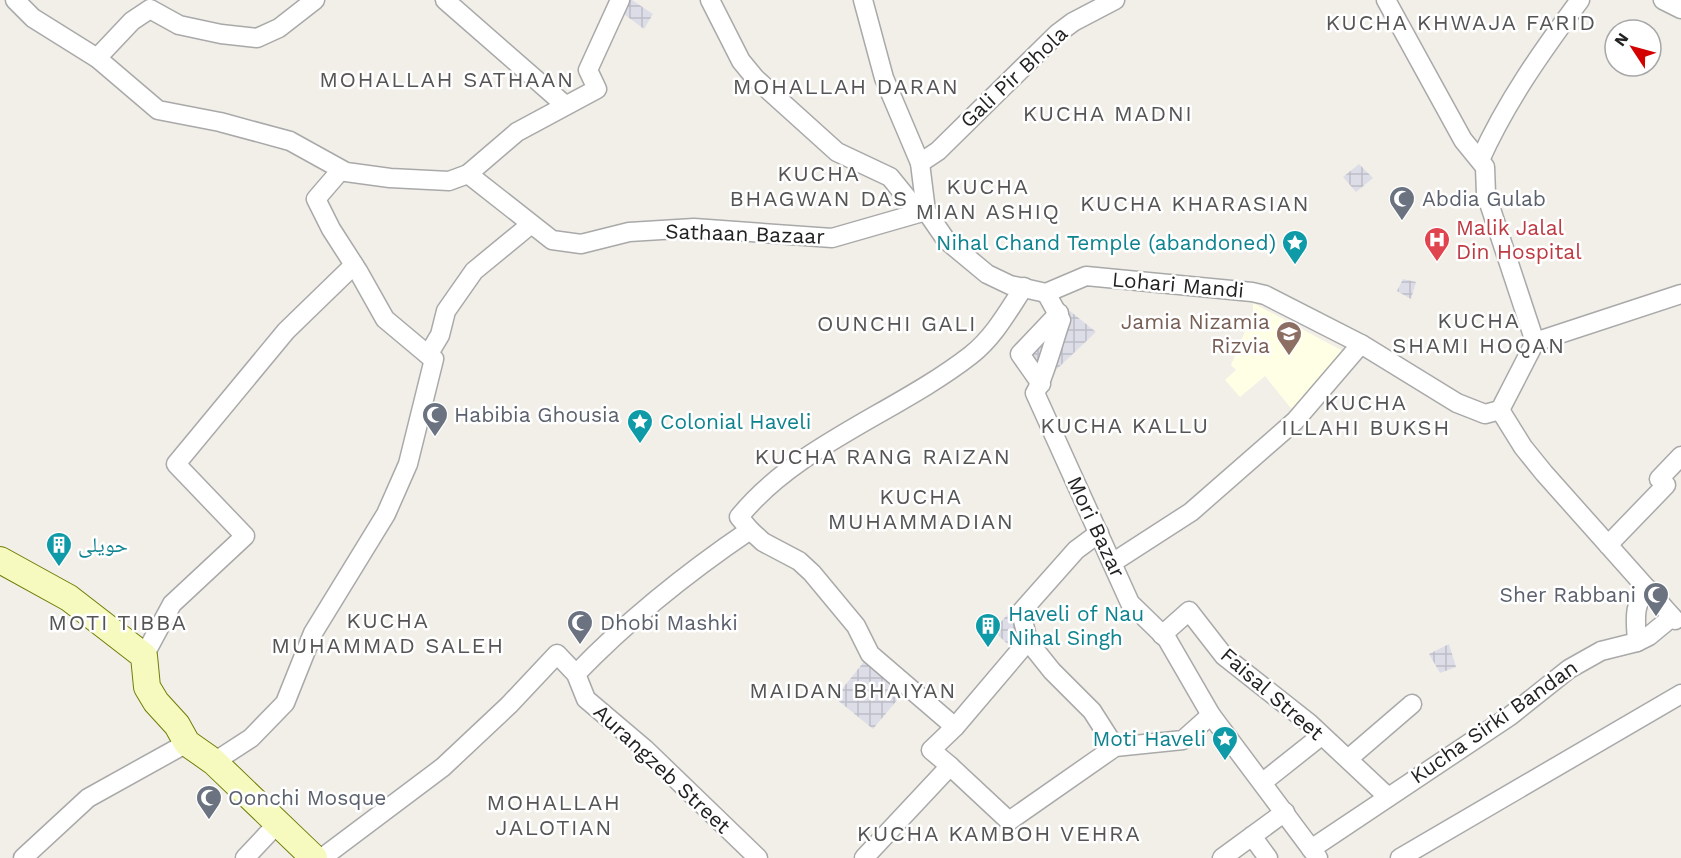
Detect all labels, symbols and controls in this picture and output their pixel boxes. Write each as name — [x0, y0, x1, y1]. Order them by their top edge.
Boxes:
district label: KUCHA KHWAJA FARID — [1325, 10, 1597, 35]
north arrow — [1603, 18, 1663, 78]
street label: Gali Pir Bhola — [955, 21, 1073, 133]
text: N — [1610, 29, 1632, 50]
district label: MOHALLAH SATHAAN — [319, 67, 575, 92]
district label: MOHALLAH DARAN — [733, 74, 959, 99]
district label: KUCHA MADNI — [1023, 101, 1193, 126]
district label: KUCHA BHAGWAN DAS — [729, 161, 909, 211]
district label: KUCHA MIAN ASHIQ — [915, 174, 1061, 224]
mosque icon: Abdia Gulab — [1387, 184, 1417, 222]
place label: Abdia Gulab — [1422, 186, 1546, 211]
district label: KUCHA KHARASIAN — [1080, 191, 1310, 216]
place label: Malik Jalal Din Hospital — [1456, 215, 1582, 264]
street label: Sathaan Bazaar — [665, 218, 826, 249]
hospital icon: Malik Jalal Din Hospital — [1422, 225, 1452, 263]
place icon: Nihal Chand Temple (abandoned) — [1280, 228, 1310, 266]
place label: Nihal Chand Temple (abandoned) — [936, 230, 1276, 255]
street label: Lohari Mandi — [1111, 266, 1245, 303]
district label: KUCHA SHAMI HOQAN — [1392, 308, 1566, 358]
place label: Jamia Nizamia Rizvia — [1121, 309, 1270, 358]
district label: OUNCHI GALI — [817, 311, 977, 336]
school or university icon: Jamia Nizamia Rizvia — [1274, 319, 1304, 357]
district label: KUCHA ILLAHI BUKSH — [1281, 390, 1451, 440]
mosque icon: Habibia Ghousia — [420, 400, 450, 438]
place label: Habibia Ghousia — [454, 402, 620, 427]
place icon: Colonial Haveli — [625, 407, 655, 445]
place label: Colonial Haveli — [660, 409, 811, 434]
district label: KUCHA KALLU — [1040, 413, 1210, 438]
district label: KUCHA RANG RAIZAN — [755, 444, 1011, 469]
street label: Mori Bazar — [1062, 472, 1131, 582]
district label: KUCHA MUHAMMADIAN — [828, 484, 1014, 534]
building icon: حویلی — [44, 530, 74, 568]
place label: حویلی — [78, 532, 128, 558]
mosque icon: Sher Rabbani — [1641, 580, 1671, 618]
place label: Sher Rabbani — [1500, 582, 1636, 607]
place label: Haveli of Nau Nihal Singh — [1008, 601, 1144, 650]
district label: KUCHA MUHAMMAD SALEH — [271, 608, 505, 658]
mosque icon: Dhobi Mashki — [565, 608, 595, 646]
district label: MOTI TIBBA — [48, 610, 188, 635]
place label: Dhobi Mashki — [600, 610, 738, 635]
building icon: Haveli of Nau Nihal Singh — [973, 611, 1003, 649]
street label: Faisal Street — [1216, 642, 1329, 745]
street label: Kucha Sirki Bandan — [1405, 654, 1582, 789]
district label: MAIDAN BHAIYAN — [749, 678, 957, 703]
street label: Aurangzeb Street — [589, 699, 736, 838]
place icon: Moti Haveli — [1210, 724, 1240, 762]
place label: Moti Haveli — [1092, 726, 1206, 751]
mosque icon: Oonchi Mosque — [194, 783, 224, 821]
place label: Oonchi Mosque — [228, 785, 387, 810]
district label: MOHALLAH JALOTIAN — [487, 790, 621, 840]
district label: KUCHA KAMBOH VEHRA — [857, 821, 1141, 846]

